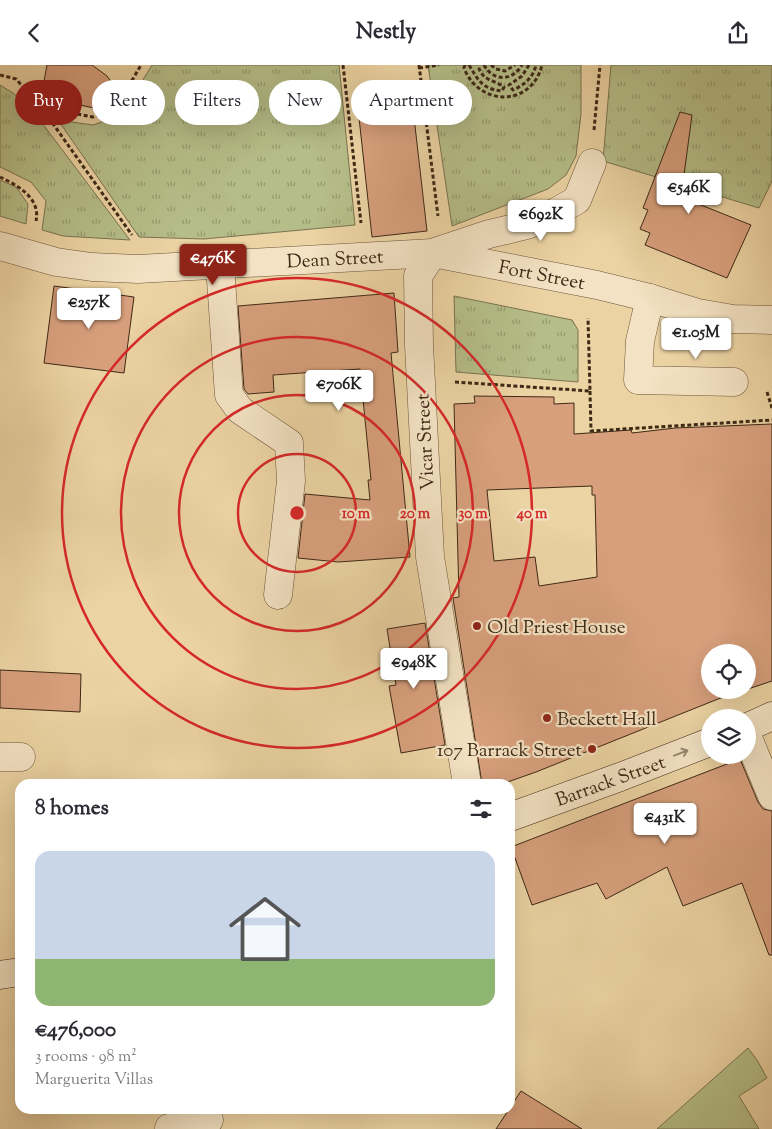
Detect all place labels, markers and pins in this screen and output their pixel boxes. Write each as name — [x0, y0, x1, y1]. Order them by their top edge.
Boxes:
pin: €546K — [654, 173, 724, 215]
pin: €692K — [506, 199, 576, 242]
pin: €476K — [178, 243, 248, 286]
pin: €257K — [54, 287, 124, 330]
pin: €1.05M — [655, 317, 737, 360]
pin: €706K — [304, 369, 374, 412]
centre of rings — [288, 504, 306, 522]
place label: Old Priest House — [487, 615, 626, 642]
marker: Old Priest House — [471, 620, 483, 632]
pin: €948K — [379, 647, 449, 690]
place label: Beckett Hall — [557, 707, 657, 734]
marker: Beckett Hall — [541, 712, 553, 724]
place label: 107 Barrack Street — [437, 738, 583, 765]
marker: 107 Barrack Street — [586, 743, 598, 755]
pin: €431K — [630, 803, 700, 845]

